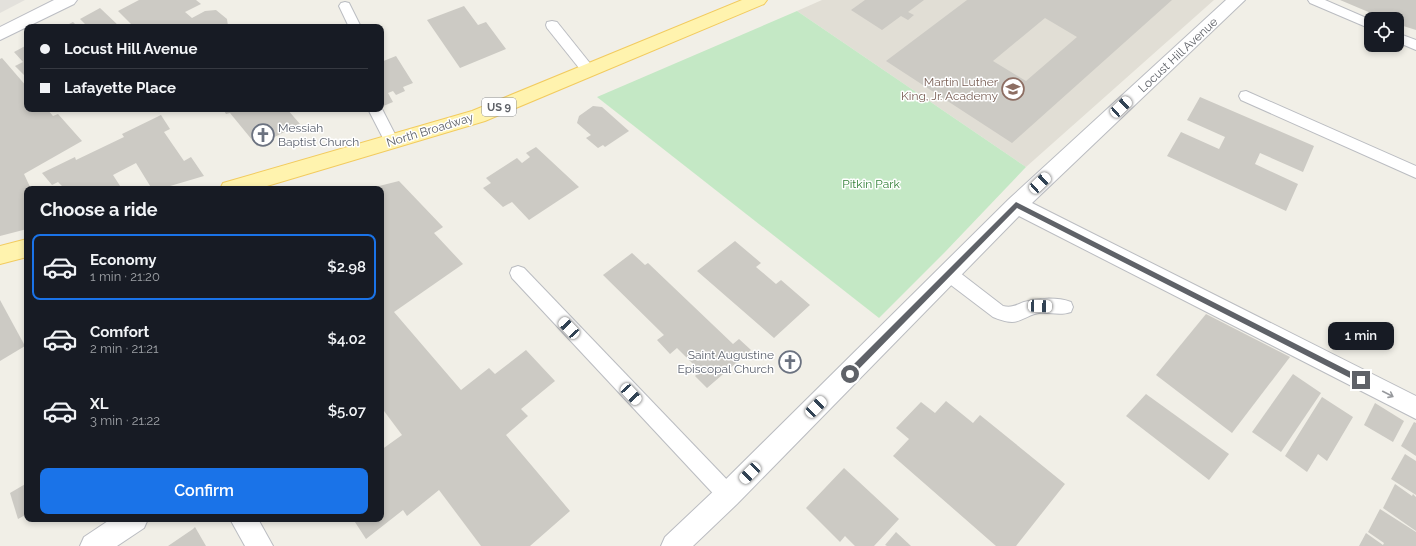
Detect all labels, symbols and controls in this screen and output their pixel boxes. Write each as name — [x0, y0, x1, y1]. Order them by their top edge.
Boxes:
map controls — [1364, 12, 1404, 52]
button: locate — [1364, 12, 1404, 52]
street label: Locust Hill Avenue — [1136, 15, 1220, 95]
text: Locust Hill Avenue — [64, 40, 197, 58]
place label: Martin Luther King, Jr. Academy — [901, 75, 999, 103]
school or university icon: Martin Luther King, Jr. Academy — [1000, 76, 1026, 102]
text: Lafayette Place — [64, 79, 176, 97]
car — [1108, 94, 1134, 120]
road number: US 9 — [482, 98, 516, 116]
street label: North Broadway — [385, 110, 476, 150]
place label: Messiah Baptist Church — [278, 121, 359, 149]
church icon: Messiah Baptist Church — [250, 122, 276, 148]
car — [1027, 170, 1053, 196]
park label: Pitkin Park — [842, 177, 900, 191]
text: Choose a ride — [40, 199, 158, 220]
icon: car — [42, 249, 78, 285]
text: Economy — [90, 251, 157, 269]
text: $2.98 — [327, 258, 366, 276]
text: 1 min · 21:20 — [90, 269, 160, 284]
car — [1028, 300, 1052, 312]
car — [556, 315, 582, 341]
icon: car — [42, 321, 78, 357]
callout: 1 min — [1328, 322, 1394, 350]
text: Comfort — [90, 323, 149, 341]
text: 1 min — [1345, 328, 1377, 343]
text: $4.02 — [327, 330, 366, 348]
text: 2 min · 21:21 — [90, 341, 159, 356]
place label: Saint Augustine Episcopal Church — [677, 348, 774, 376]
church icon: Saint Augustine Episcopal Church — [777, 349, 803, 375]
route start — [841, 365, 859, 383]
route end — [1352, 371, 1370, 389]
car — [618, 381, 644, 407]
one-way arrow — [1382, 391, 1394, 398]
icon: car — [42, 393, 78, 429]
car — [803, 394, 829, 420]
text: XL — [90, 395, 108, 413]
text: $5.07 — [328, 402, 366, 420]
text: 3 min · 21:22 — [90, 413, 160, 428]
car — [737, 460, 763, 486]
button: Confirm — [40, 468, 368, 514]

